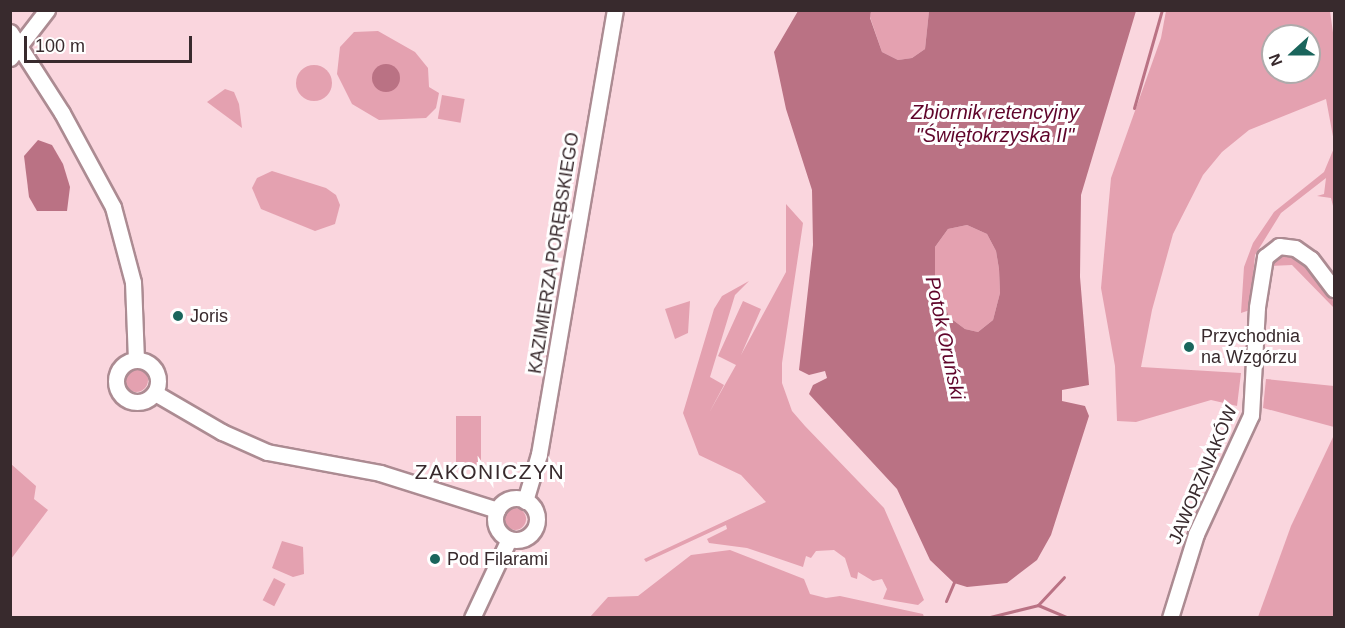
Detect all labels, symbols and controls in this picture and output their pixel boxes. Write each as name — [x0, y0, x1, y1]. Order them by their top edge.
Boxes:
scale bar — [27, 24, 195, 62]
north arrow — [1261, 24, 1321, 84]
text: 100 m — [35, 36, 85, 56]
text: N — [1266, 51, 1286, 68]
water label: Zbiornik retencyjny "Świętokrzyska II" — [911, 101, 1079, 148]
street label: KAZIMIERZA PORĘBSKIEGO — [524, 130, 584, 376]
water label: Potok Oruński — [920, 274, 970, 402]
place label: Joris — [190, 305, 228, 327]
marker: Joris — [171, 309, 185, 323]
place label: Przychodnia na Wzgórzu — [1201, 326, 1300, 368]
marker: Przychodnia na Wzgórzu — [1182, 340, 1196, 354]
street label: JAWORZNIAKÓW — [1164, 403, 1242, 547]
district label: ZAKONICZYN — [415, 459, 565, 485]
place label: Pod Filarami — [447, 548, 548, 570]
marker: Pod Filarami — [428, 552, 442, 566]

